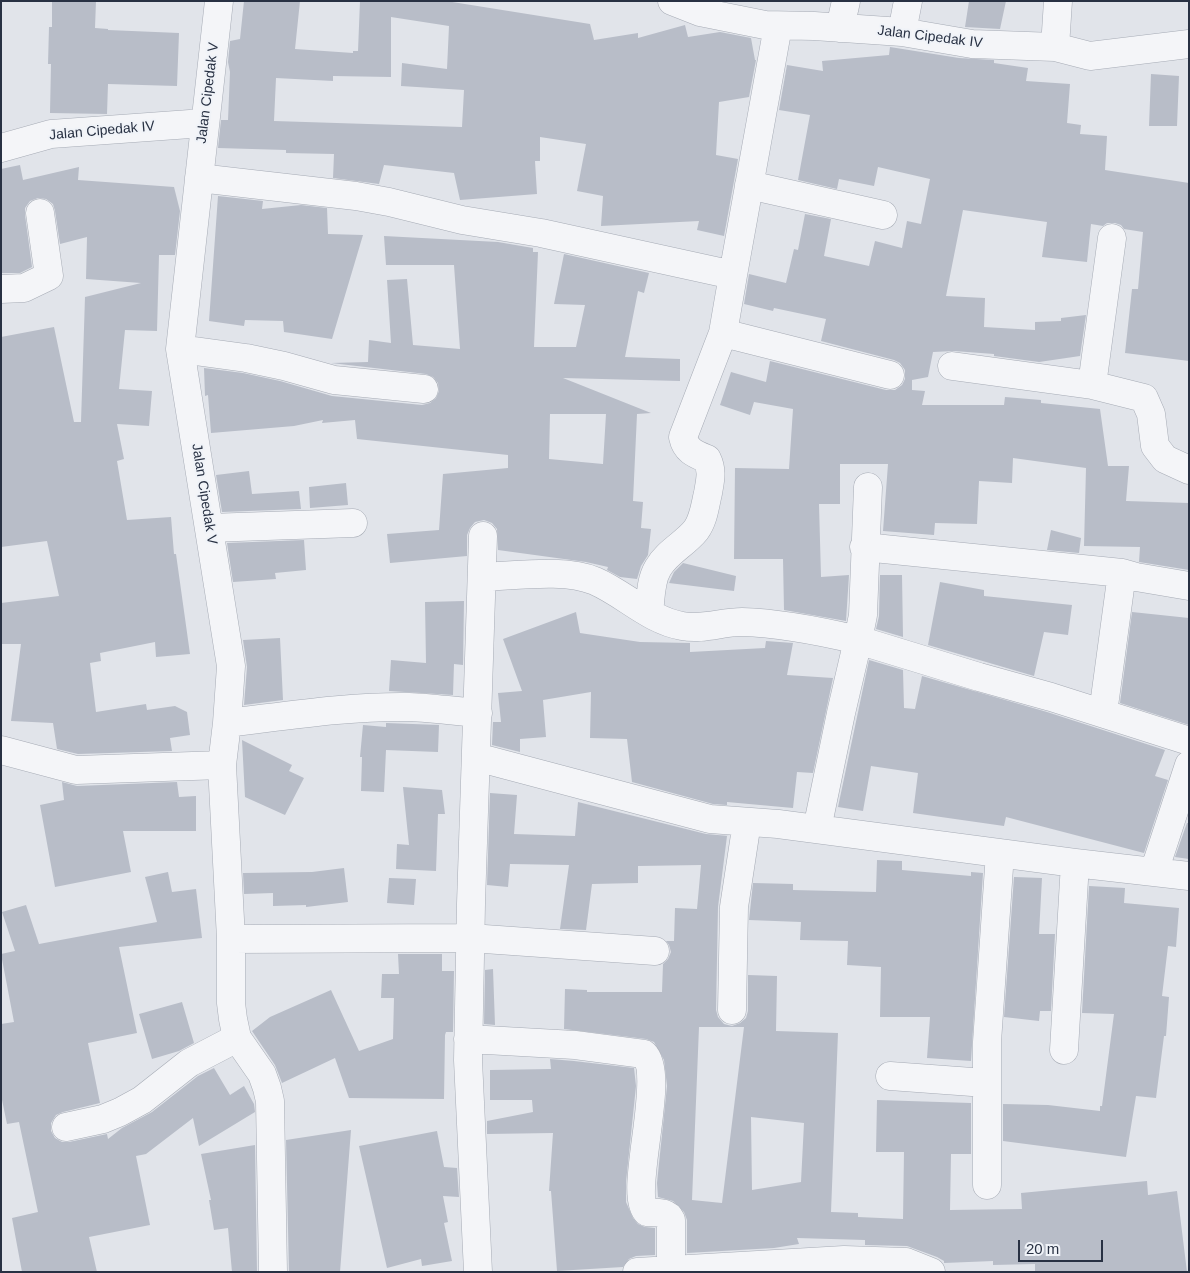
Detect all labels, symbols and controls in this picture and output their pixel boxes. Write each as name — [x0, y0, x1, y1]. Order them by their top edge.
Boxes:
street label: Jalan Cipedak IV — [876, 22, 984, 52]
street label: Jalan Cipedak V — [193, 41, 223, 145]
street label: Jalan Cipedak IV — [49, 118, 155, 144]
street label: Jalan Cipedak V — [188, 442, 220, 546]
scale bar — [1020, 1230, 1105, 1262]
text: 20 m — [1026, 1240, 1059, 1257]

